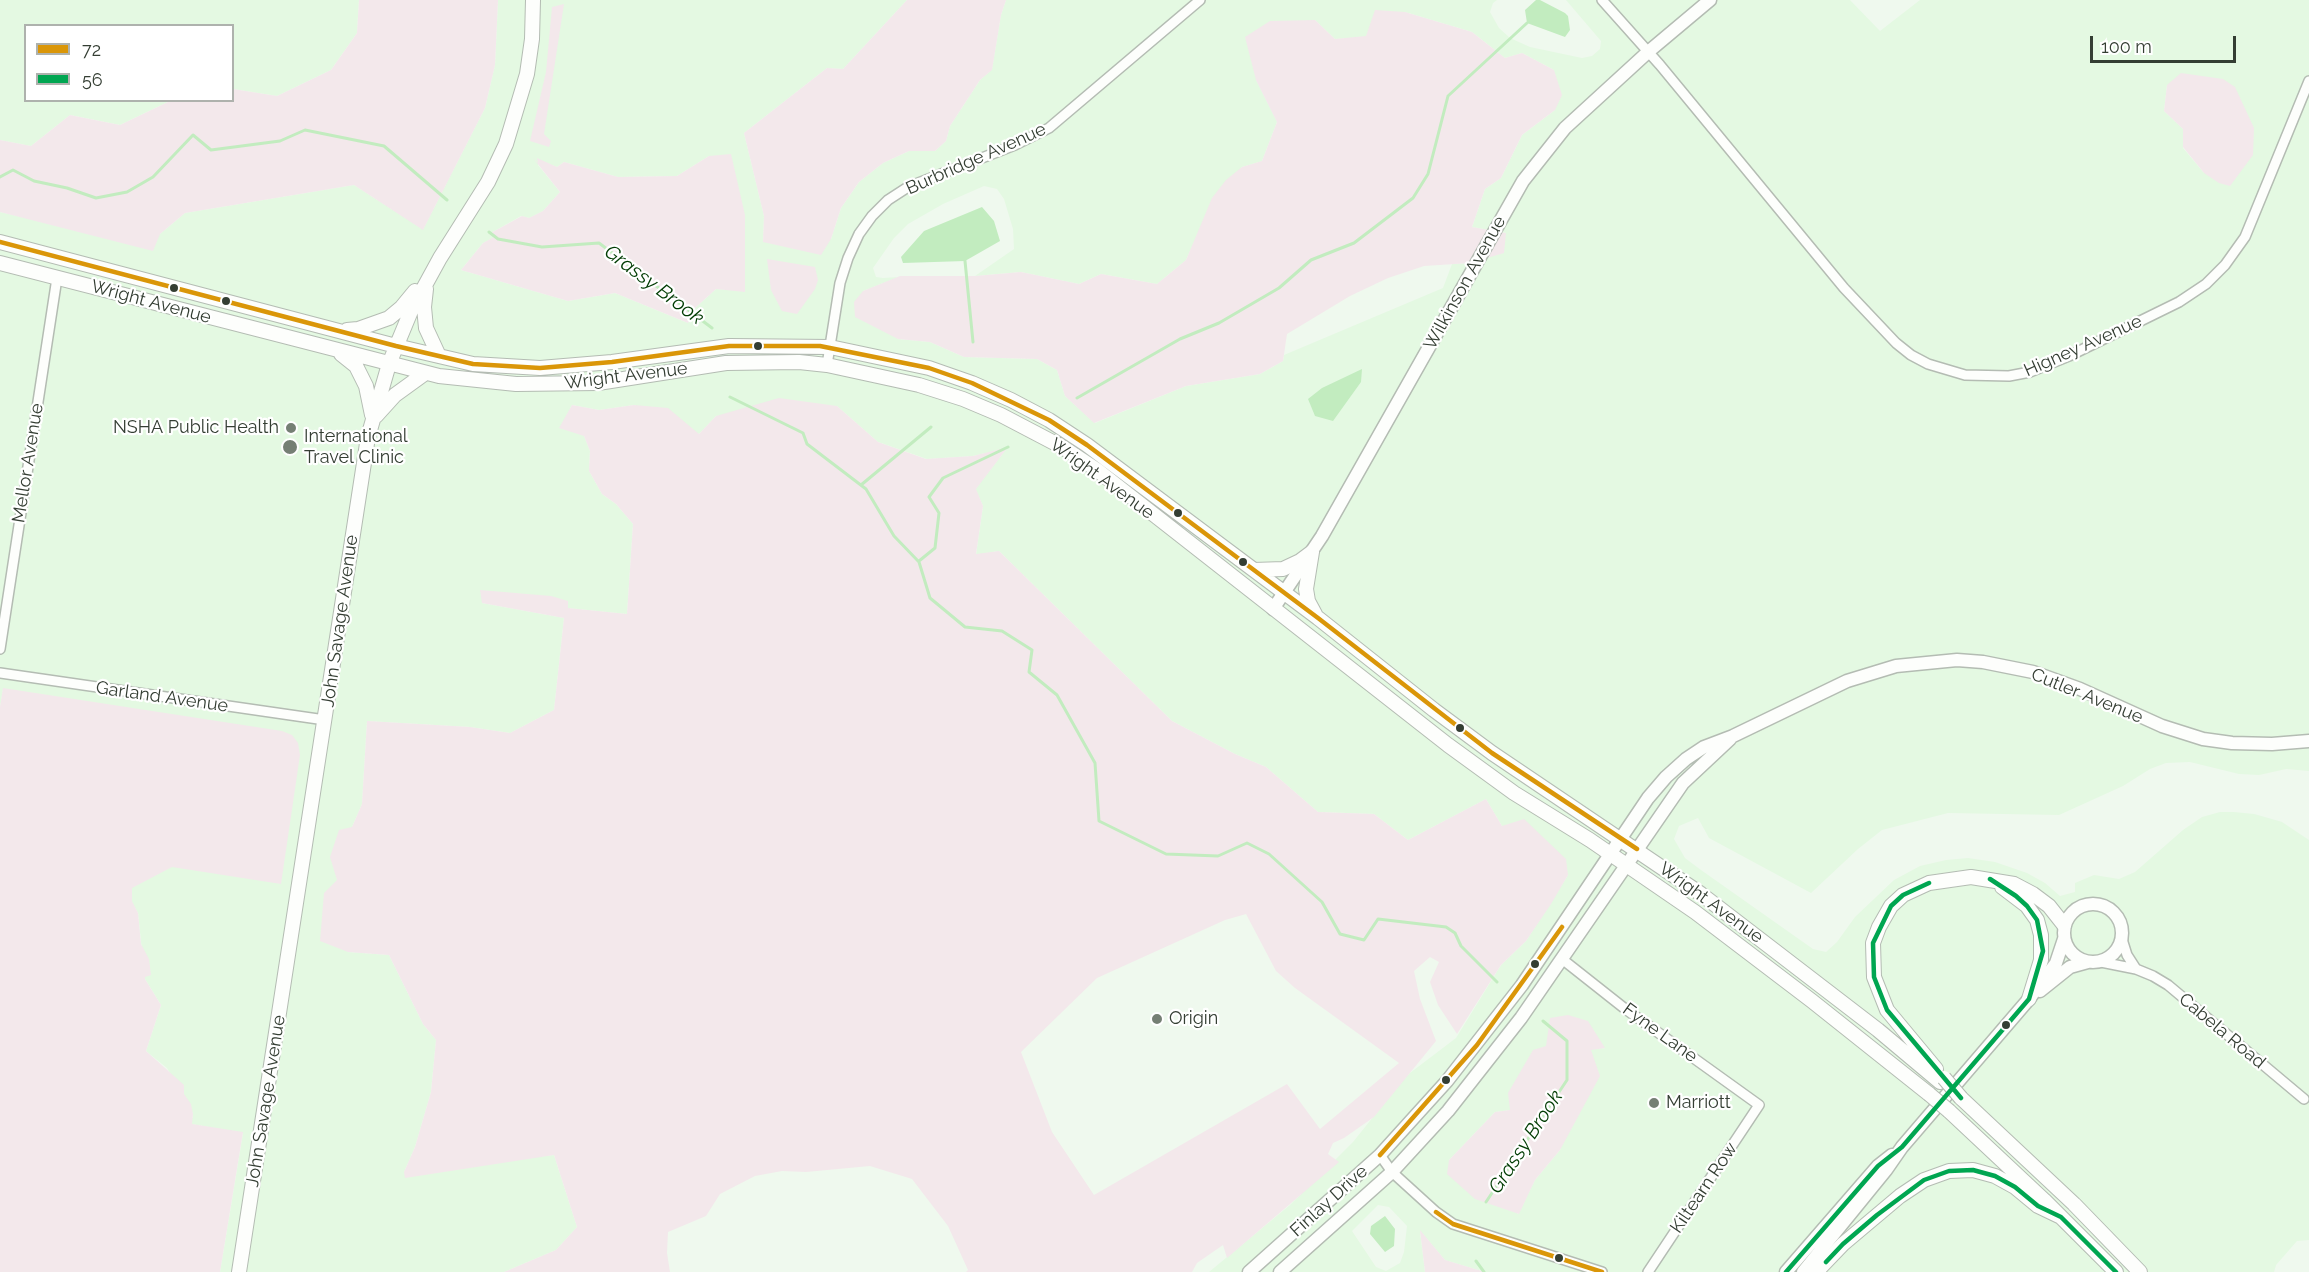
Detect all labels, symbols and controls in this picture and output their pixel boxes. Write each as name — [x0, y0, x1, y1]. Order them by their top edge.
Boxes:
legend — [24, 24, 234, 102]
scale bar — [2093, 24, 2238, 62]
text: 100 m — [2101, 36, 2152, 57]
text: 72 — [82, 39, 101, 60]
text: 56 — [82, 69, 103, 90]
street label: Burbridge Avenue — [903, 118, 1049, 200]
street label: Wilkinson Avenue — [1419, 212, 1511, 354]
water label: Grassy Brook — [599, 240, 709, 330]
street label: Wright Avenue — [88, 276, 214, 328]
unlabelled marker — [168, 282, 180, 294]
unlabelled marker — [220, 295, 232, 307]
street label: Higney Avenue — [2021, 310, 2145, 382]
unlabelled marker — [752, 340, 764, 352]
street label: Wright Avenue — [563, 358, 689, 394]
street label: Mellor Avenue — [8, 402, 48, 524]
place label: NSHA Public Health — [113, 417, 279, 439]
marker: NSHA Public Health — [284, 421, 298, 435]
place label: International Travel Clinic — [304, 426, 408, 468]
street label: Wright Avenue — [1046, 434, 1158, 524]
marker: International Travel Clinic — [281, 438, 299, 456]
unlabelled marker — [1172, 507, 1184, 519]
street label: John Savage Avenue — [317, 533, 363, 709]
unlabelled marker — [1237, 556, 1249, 568]
street label: Cutler Avenue — [2028, 664, 2146, 728]
street label: Garland Avenue — [95, 677, 229, 717]
unlabelled marker — [1454, 722, 1466, 734]
street label: Wright Avenue — [1655, 858, 1767, 948]
unlabelled marker — [1529, 958, 1541, 970]
street label: Cabela Road — [2174, 989, 2270, 1073]
street label: Fyne Lane — [1618, 999, 1702, 1067]
place label: Origin — [1169, 1008, 1218, 1030]
marker: Origin — [1150, 1012, 1164, 1026]
street label: John Savage Avenue — [242, 1013, 290, 1189]
unlabelled marker — [2000, 1019, 2012, 1031]
unlabelled marker — [1440, 1074, 1452, 1086]
water label: Grassy Brook — [1484, 1086, 1568, 1198]
place label: Marriott — [1666, 1092, 1731, 1114]
marker: Marriott — [1647, 1096, 1661, 1110]
street label: Kiltearn Row — [1666, 1139, 1742, 1237]
street label: Finlay Drive — [1286, 1161, 1372, 1241]
unlabelled marker — [1553, 1252, 1565, 1264]

